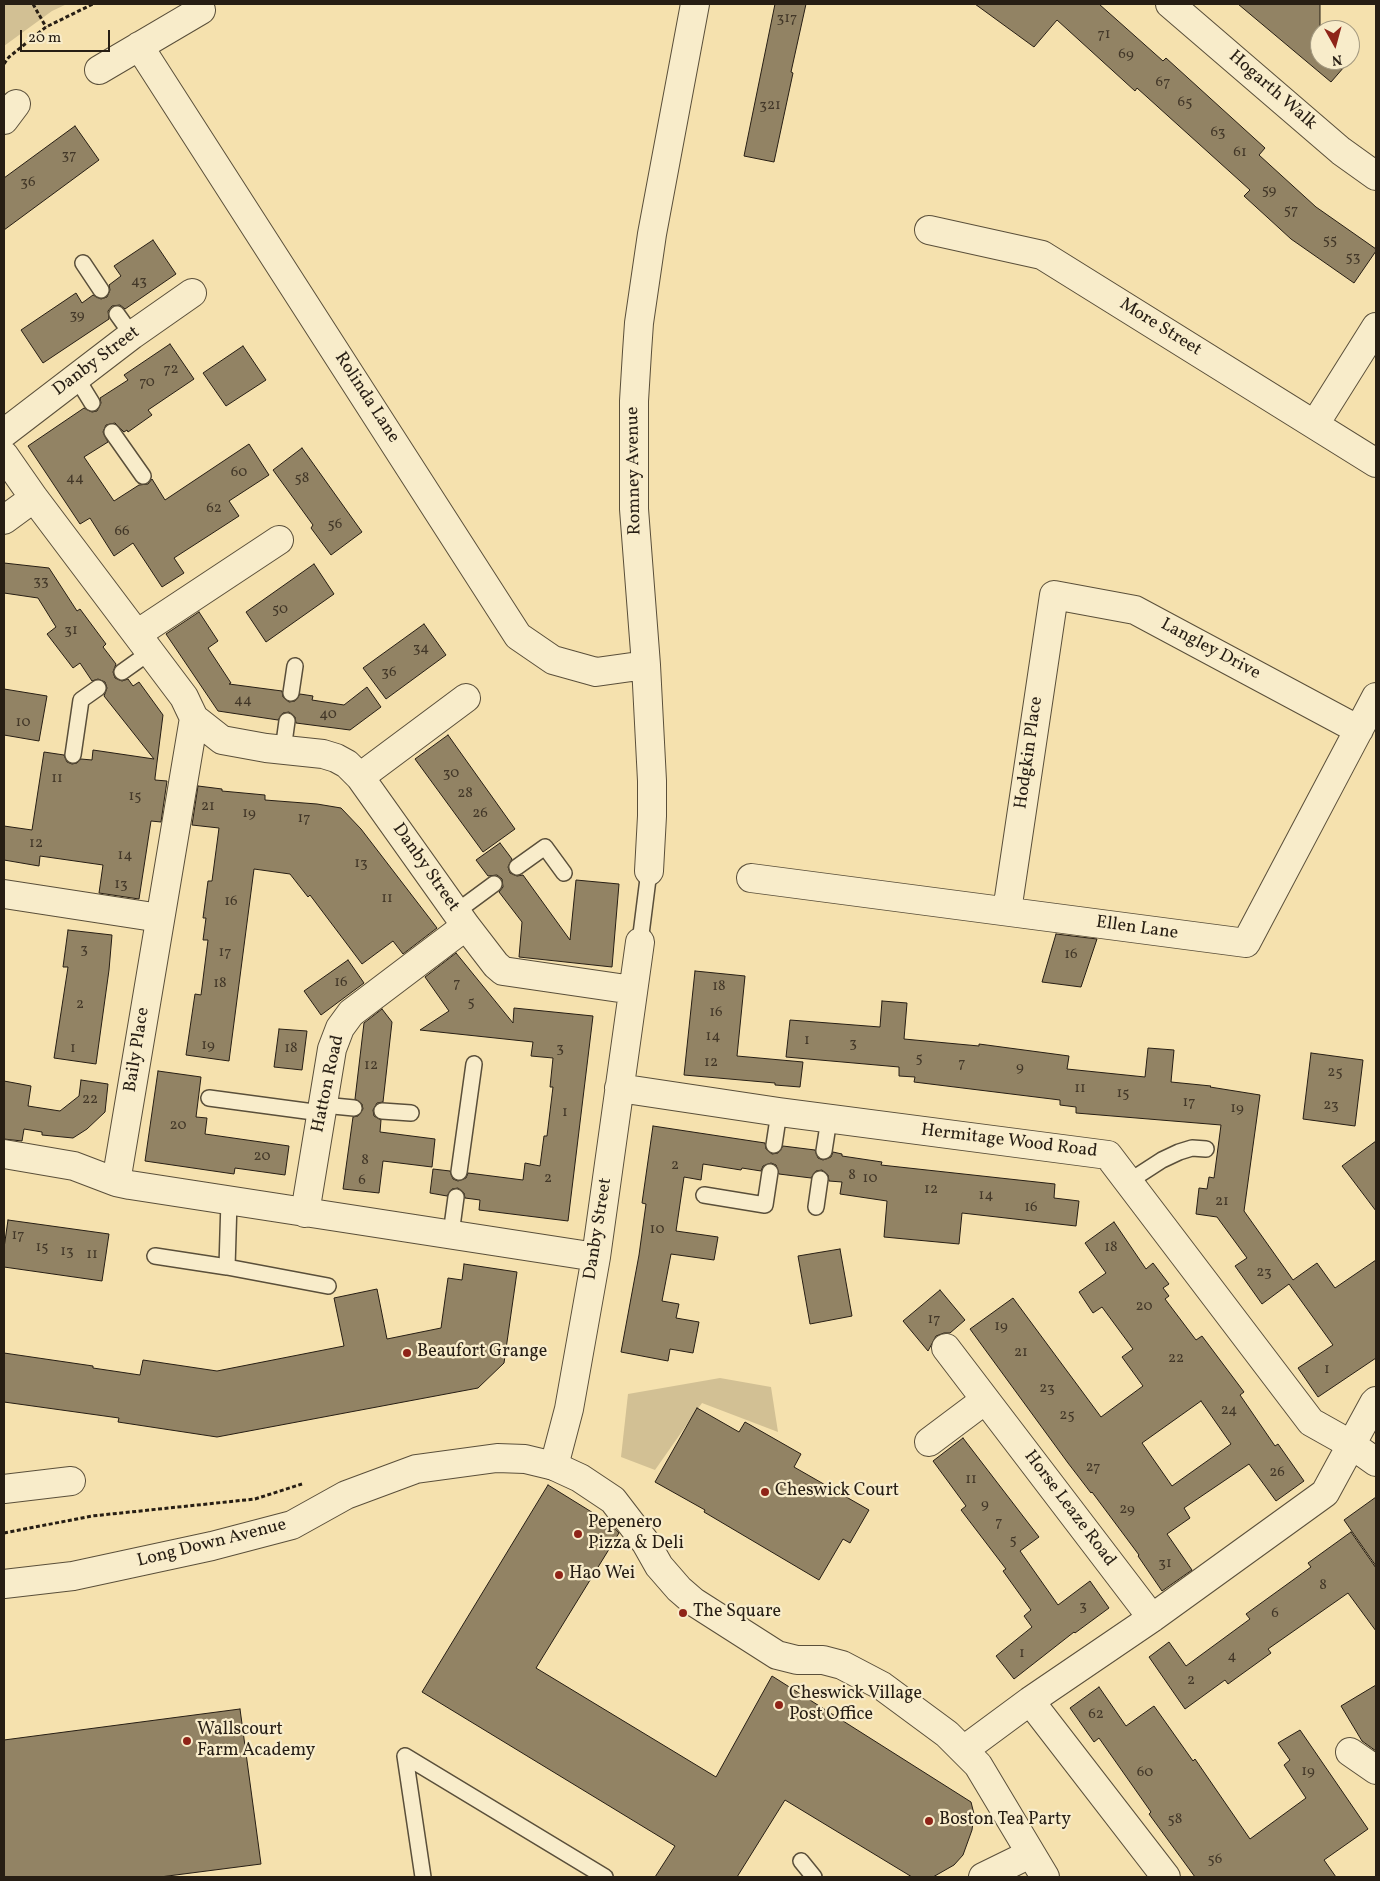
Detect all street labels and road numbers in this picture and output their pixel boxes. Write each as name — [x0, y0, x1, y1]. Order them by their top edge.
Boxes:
street label: Hogarth Walk — [1223, 47, 1321, 135]
street label: More Street — [1115, 294, 1205, 362]
street label: Danby Street — [49, 322, 145, 402]
street label: Rolinda Lane — [329, 349, 403, 447]
street label: Romney Avenue — [623, 406, 647, 536]
street label: Langley Drive — [1156, 615, 1264, 685]
street label: Hodgkin Place — [1011, 695, 1049, 811]
street label: Danby Street — [387, 820, 463, 916]
street label: Ellen Lane — [1095, 913, 1179, 945]
street label: Baily Place — [121, 1006, 155, 1094]
street label: Hatton Road — [308, 1033, 350, 1135]
street label: Hermitage Wood Road — [919, 1120, 1099, 1164]
street label: Danby Street — [580, 1176, 618, 1282]
street label: Horse Leaze Road — [1018, 1447, 1120, 1571]
street label: Long Down Avenue — [135, 1515, 289, 1573]

